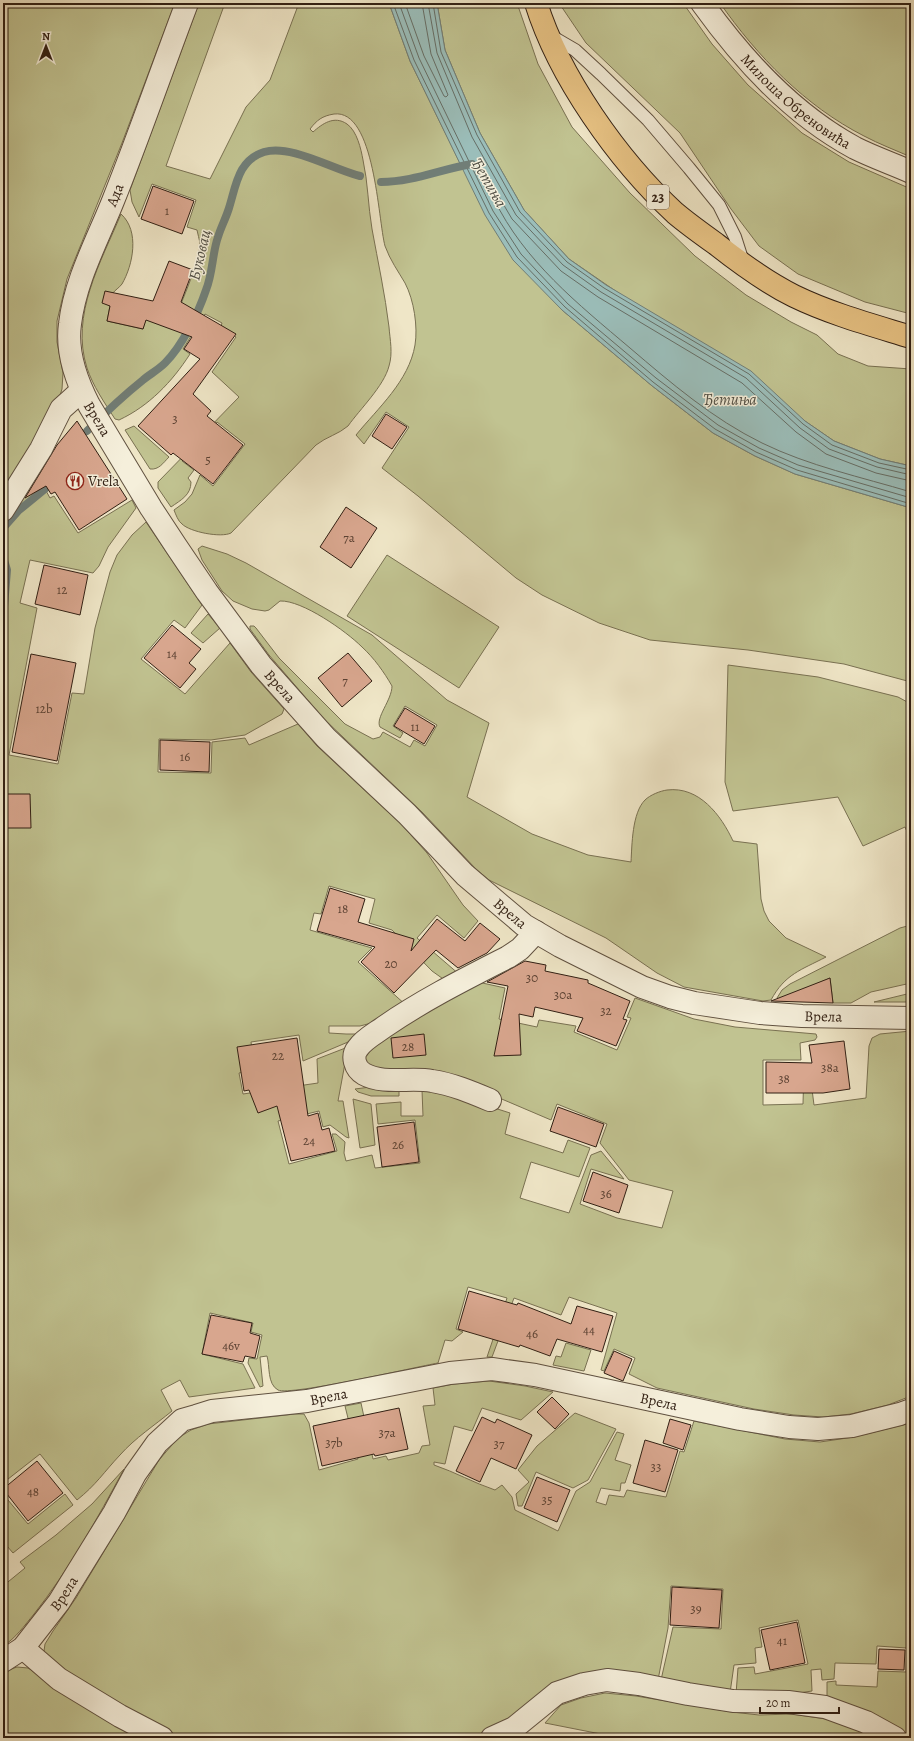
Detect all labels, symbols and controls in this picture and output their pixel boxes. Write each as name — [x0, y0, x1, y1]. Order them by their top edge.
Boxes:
north arrow — [26, 26, 66, 66]
text: N — [42, 29, 50, 44]
street label: Милоша Обреновића — [736, 49, 855, 154]
water label: Ђетиња — [466, 154, 512, 212]
street label: Ада — [101, 180, 129, 210]
road number: 23 — [647, 185, 669, 209]
house number: 1 — [165, 202, 170, 219]
water label: Буковац — [184, 227, 216, 283]
water label: Ђетиња — [703, 389, 757, 411]
street label: Врела — [79, 398, 116, 440]
house number: 3 — [172, 410, 178, 427]
house number: 5 — [205, 451, 211, 468]
restaurant icon: Vrela — [65, 471, 85, 491]
place label: Vrela — [87, 471, 120, 491]
house number: 7a — [343, 529, 355, 546]
house number: 12 — [57, 581, 67, 598]
house number: 14 — [167, 645, 177, 662]
street label: Врела — [260, 665, 300, 707]
house number: 7 — [342, 672, 348, 689]
house number: 12b — [35, 700, 53, 717]
house number: 11 — [411, 718, 420, 735]
house number: 16 — [180, 748, 190, 765]
street label: Врела — [489, 893, 531, 933]
house number: 18 — [338, 900, 348, 917]
house number: 20 — [384, 955, 398, 972]
house number: 30 — [526, 969, 538, 986]
house number: 30a — [554, 986, 572, 1003]
house number: 32 — [600, 1002, 612, 1019]
street label: Врела — [804, 1006, 843, 1027]
house number: 28 — [402, 1038, 414, 1055]
house number: 22 — [272, 1047, 284, 1064]
house number: 38a — [821, 1059, 839, 1076]
house number: 38 — [778, 1070, 790, 1087]
house number: 24 — [303, 1132, 315, 1149]
house number: 26 — [392, 1136, 404, 1153]
house number: 36 — [600, 1185, 612, 1202]
house number: 44 — [583, 1321, 595, 1338]
house number: 46 — [526, 1325, 538, 1342]
house number: 46v — [222, 1337, 240, 1354]
street label: Врела — [308, 1383, 349, 1410]
street label: Врела — [638, 1388, 680, 1415]
house number: 37a — [379, 1424, 395, 1441]
house number: 37b — [325, 1434, 343, 1451]
house number: 37 — [494, 1435, 505, 1452]
house number: 33 — [651, 1458, 661, 1475]
house number: 48 — [27, 1483, 39, 1500]
house number: 35 — [542, 1491, 553, 1508]
street label: Врела — [45, 1572, 83, 1615]
house number: 39 — [690, 1600, 702, 1617]
house number: 41 — [777, 1632, 788, 1649]
scale bar — [760, 1689, 839, 1715]
text: 20 m — [766, 1695, 790, 1711]

